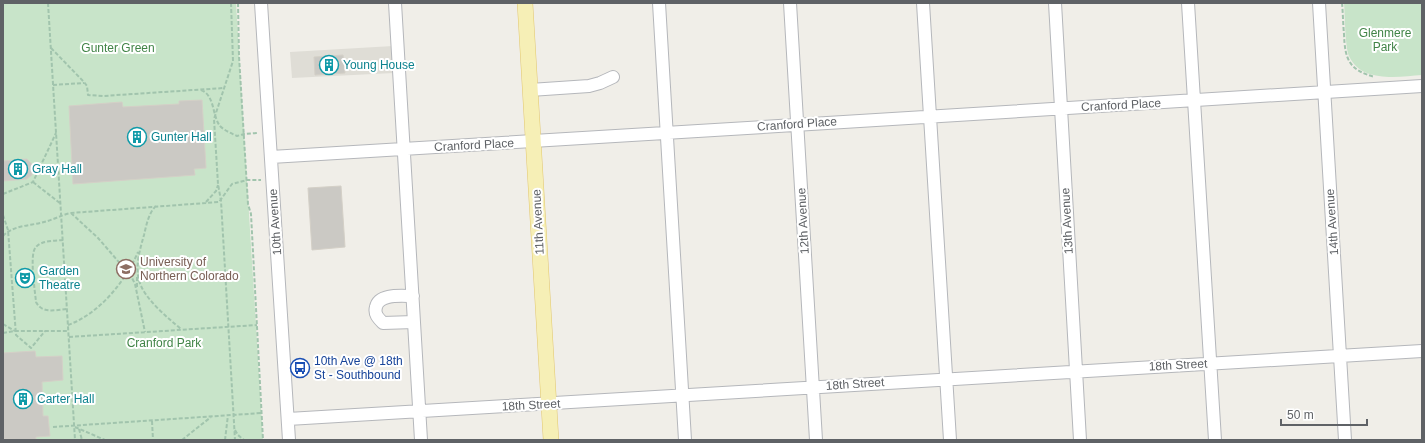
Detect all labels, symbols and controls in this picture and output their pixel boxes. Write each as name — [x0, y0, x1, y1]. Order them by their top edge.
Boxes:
park label: Glenmere Park — [1359, 26, 1412, 54]
park label: Gunter Green — [81, 41, 155, 55]
building icon: Young House — [318, 54, 340, 76]
place label: Young House — [343, 58, 415, 72]
street label: Cranford Place — [1081, 96, 1162, 114]
street label: Cranford Place — [757, 114, 838, 134]
building icon: Gunter Hall — [126, 126, 148, 148]
place label: Gunter Hall — [151, 130, 212, 144]
street label: Cranford Place — [434, 136, 515, 154]
building icon: Gray Hall — [7, 158, 29, 180]
place label: Gray Hall — [32, 162, 82, 176]
street label: 12th Avenue — [794, 187, 812, 255]
street label: 13th Avenue — [1058, 187, 1076, 255]
street label: 10th Avenue — [266, 188, 284, 256]
street label: 14th Avenue — [1323, 188, 1341, 256]
street label: 11th Avenue — [529, 189, 547, 255]
place label: University of Northern Colorado — [140, 255, 239, 283]
school or university icon: University of Northern Colorado — [115, 258, 137, 280]
place label: Garden Theatre — [39, 264, 81, 292]
theatre icon: Garden Theatre — [14, 267, 36, 289]
park label: Cranford Park — [127, 336, 202, 350]
place label: 10th Ave @ 18th St - Southbound — [314, 354, 403, 382]
street label: 18th Street — [1148, 356, 1208, 374]
bus stop icon: 10th Ave @ 18th St - Southbound — [289, 357, 311, 379]
street label: 18th Street — [825, 375, 885, 393]
building icon: Carter Hall — [12, 388, 34, 410]
place label: Carter Hall — [37, 392, 94, 406]
street label: 18th Street — [501, 396, 561, 414]
scale bar — [1281, 401, 1367, 427]
text: 50 m — [1287, 408, 1314, 422]

